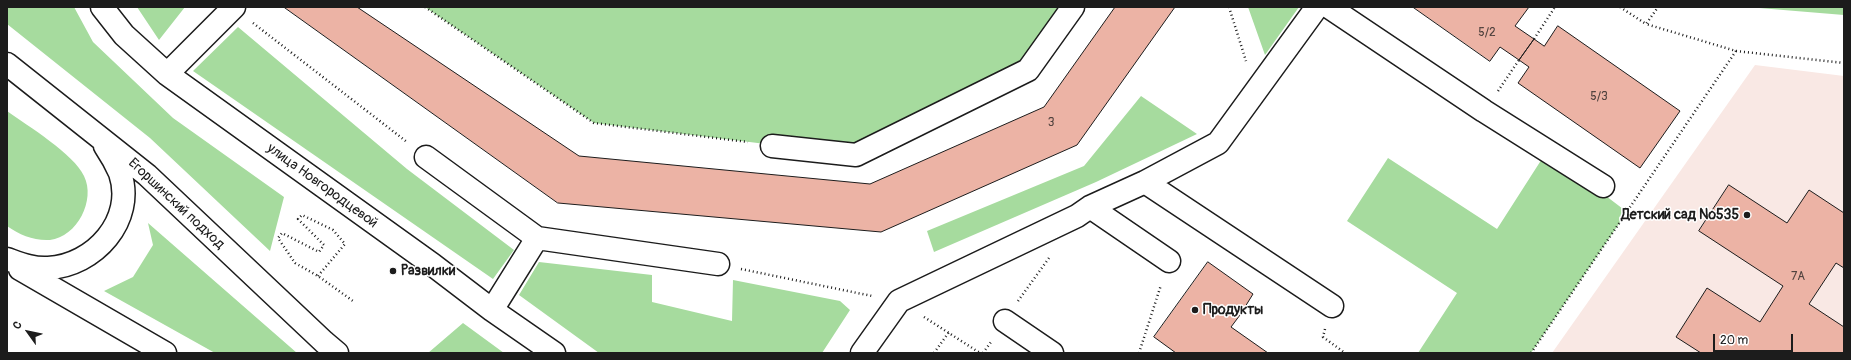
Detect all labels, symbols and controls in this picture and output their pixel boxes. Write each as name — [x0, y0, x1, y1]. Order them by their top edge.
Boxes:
house number: 5/2 — [1478, 26, 1496, 40]
house number: 5/3 — [1590, 90, 1608, 104]
house number: 3 — [1048, 116, 1054, 130]
street label: улица Новгородцевой — [263, 140, 381, 232]
street label: Егоршинский подход — [124, 155, 228, 253]
place label: Детский сад №535 — [1621, 207, 1739, 223]
marker: Детский сад №535 — [1742, 210, 1752, 220]
place label: Развилки — [401, 263, 455, 279]
marker: Развилки — [388, 266, 398, 276]
house number: 7А — [1791, 270, 1805, 284]
place label: Продукты — [1203, 302, 1263, 318]
marker: Продукты — [1190, 305, 1200, 315]
north arrow — [8, 312, 48, 352]
text: С — [10, 319, 25, 332]
scale bar — [1715, 326, 1795, 352]
text: 20 m — [1720, 333, 1748, 348]

